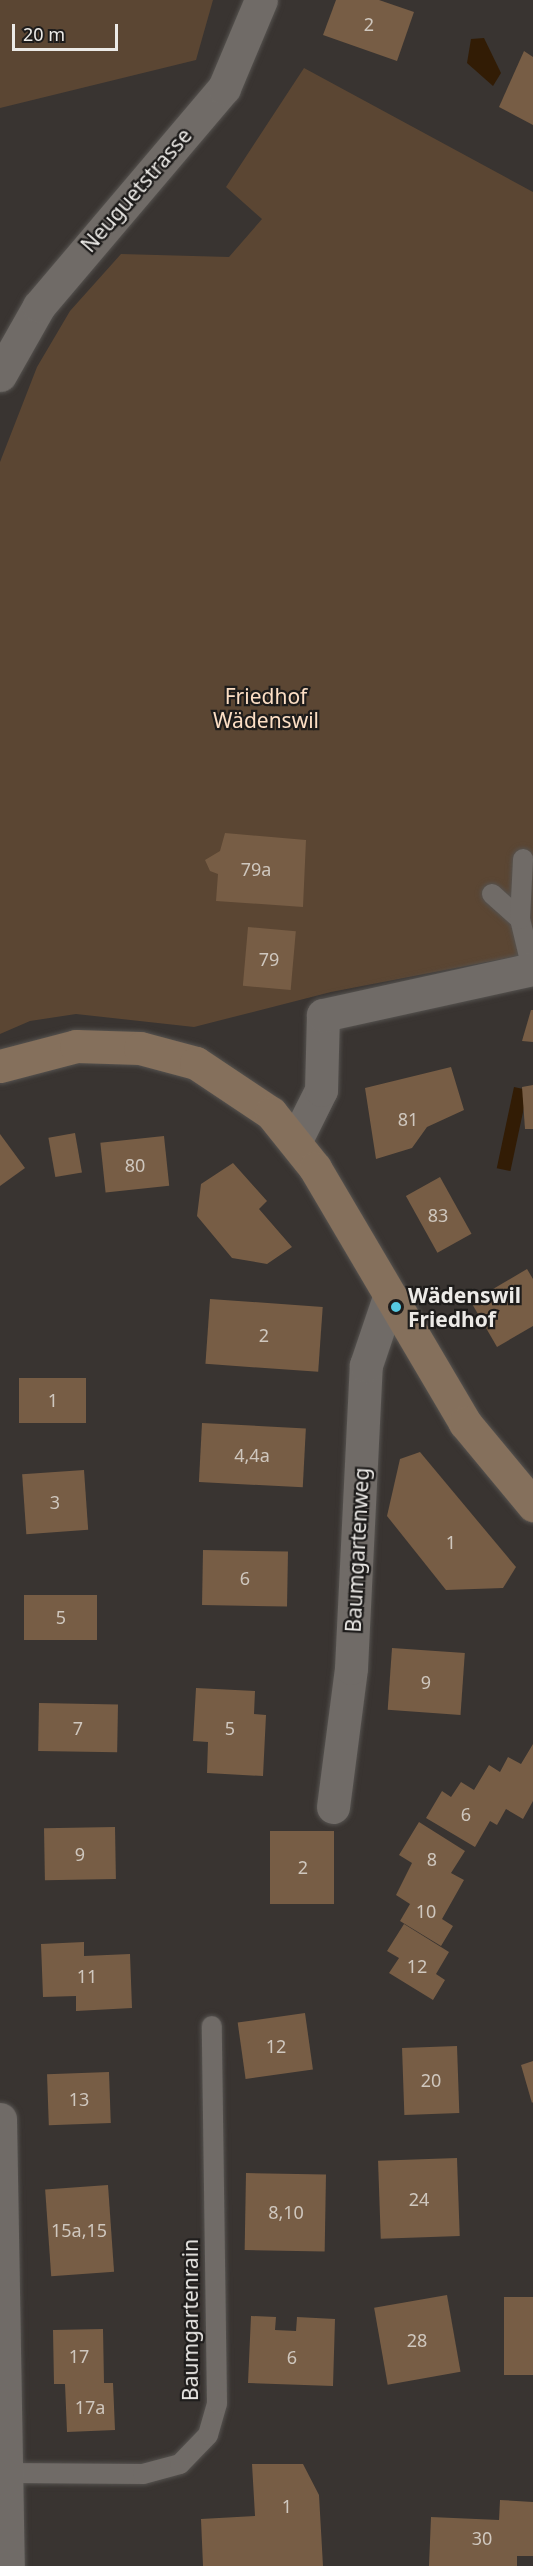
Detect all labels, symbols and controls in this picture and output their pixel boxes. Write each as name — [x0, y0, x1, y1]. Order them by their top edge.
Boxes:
scale bar — [15, 12, 122, 50]
house number: 2 — [364, 13, 374, 35]
text: 20 m — [23, 22, 65, 46]
street label: Neuguetstrasse — [75, 123, 197, 257]
park label: Friedhof Wädenswil — [213, 683, 319, 733]
house number: 79a — [241, 858, 271, 880]
house number: 79 — [259, 948, 279, 970]
house number: 81 — [398, 1108, 418, 1130]
house number: 80 — [125, 1154, 145, 1176]
house number: 83 — [428, 1204, 448, 1226]
place label: Wädenswil Friedhof — [408, 1282, 521, 1332]
marker: Wädenswil Friedhof — [389, 1300, 403, 1314]
house number: 2 — [259, 1324, 269, 1346]
house number: 1 — [48, 1389, 58, 1411]
house number: 4,4a — [234, 1444, 270, 1466]
street label: Baumgartenweg — [340, 1467, 374, 1633]
house number: 3 — [50, 1491, 60, 1513]
house number: 1 — [446, 1531, 456, 1553]
house number: 6 — [240, 1567, 250, 1589]
house number: 5 — [56, 1606, 66, 1628]
house number: 9 — [421, 1671, 431, 1693]
house number: 7 — [73, 1717, 83, 1739]
house number: 5 — [225, 1717, 235, 1739]
house number: 6 — [461, 1803, 471, 1825]
house number: 9 — [75, 1843, 85, 1865]
house number: 8 — [427, 1848, 437, 1870]
house number: 2 — [298, 1856, 308, 1878]
house number: 10 — [416, 1900, 436, 1922]
house number: 12 — [407, 1955, 427, 1977]
house number: 11 — [77, 1965, 97, 1987]
house number: 12 — [266, 2035, 286, 2057]
house number: 20 — [421, 2069, 441, 2091]
house number: 13 — [69, 2088, 89, 2110]
house number: 24 — [409, 2188, 429, 2210]
house number: 8,10 — [268, 2201, 304, 2223]
house number: 15a,15 — [51, 2219, 107, 2241]
street label: Baumgartenrain — [177, 2239, 203, 2401]
house number: 28 — [407, 2329, 427, 2351]
house number: 17 — [69, 2345, 89, 2367]
house number: 6 — [287, 2346, 297, 2368]
house number: 17a — [75, 2396, 105, 2418]
house number: 1 — [282, 2495, 292, 2517]
house number: 30 — [472, 2527, 492, 2549]

